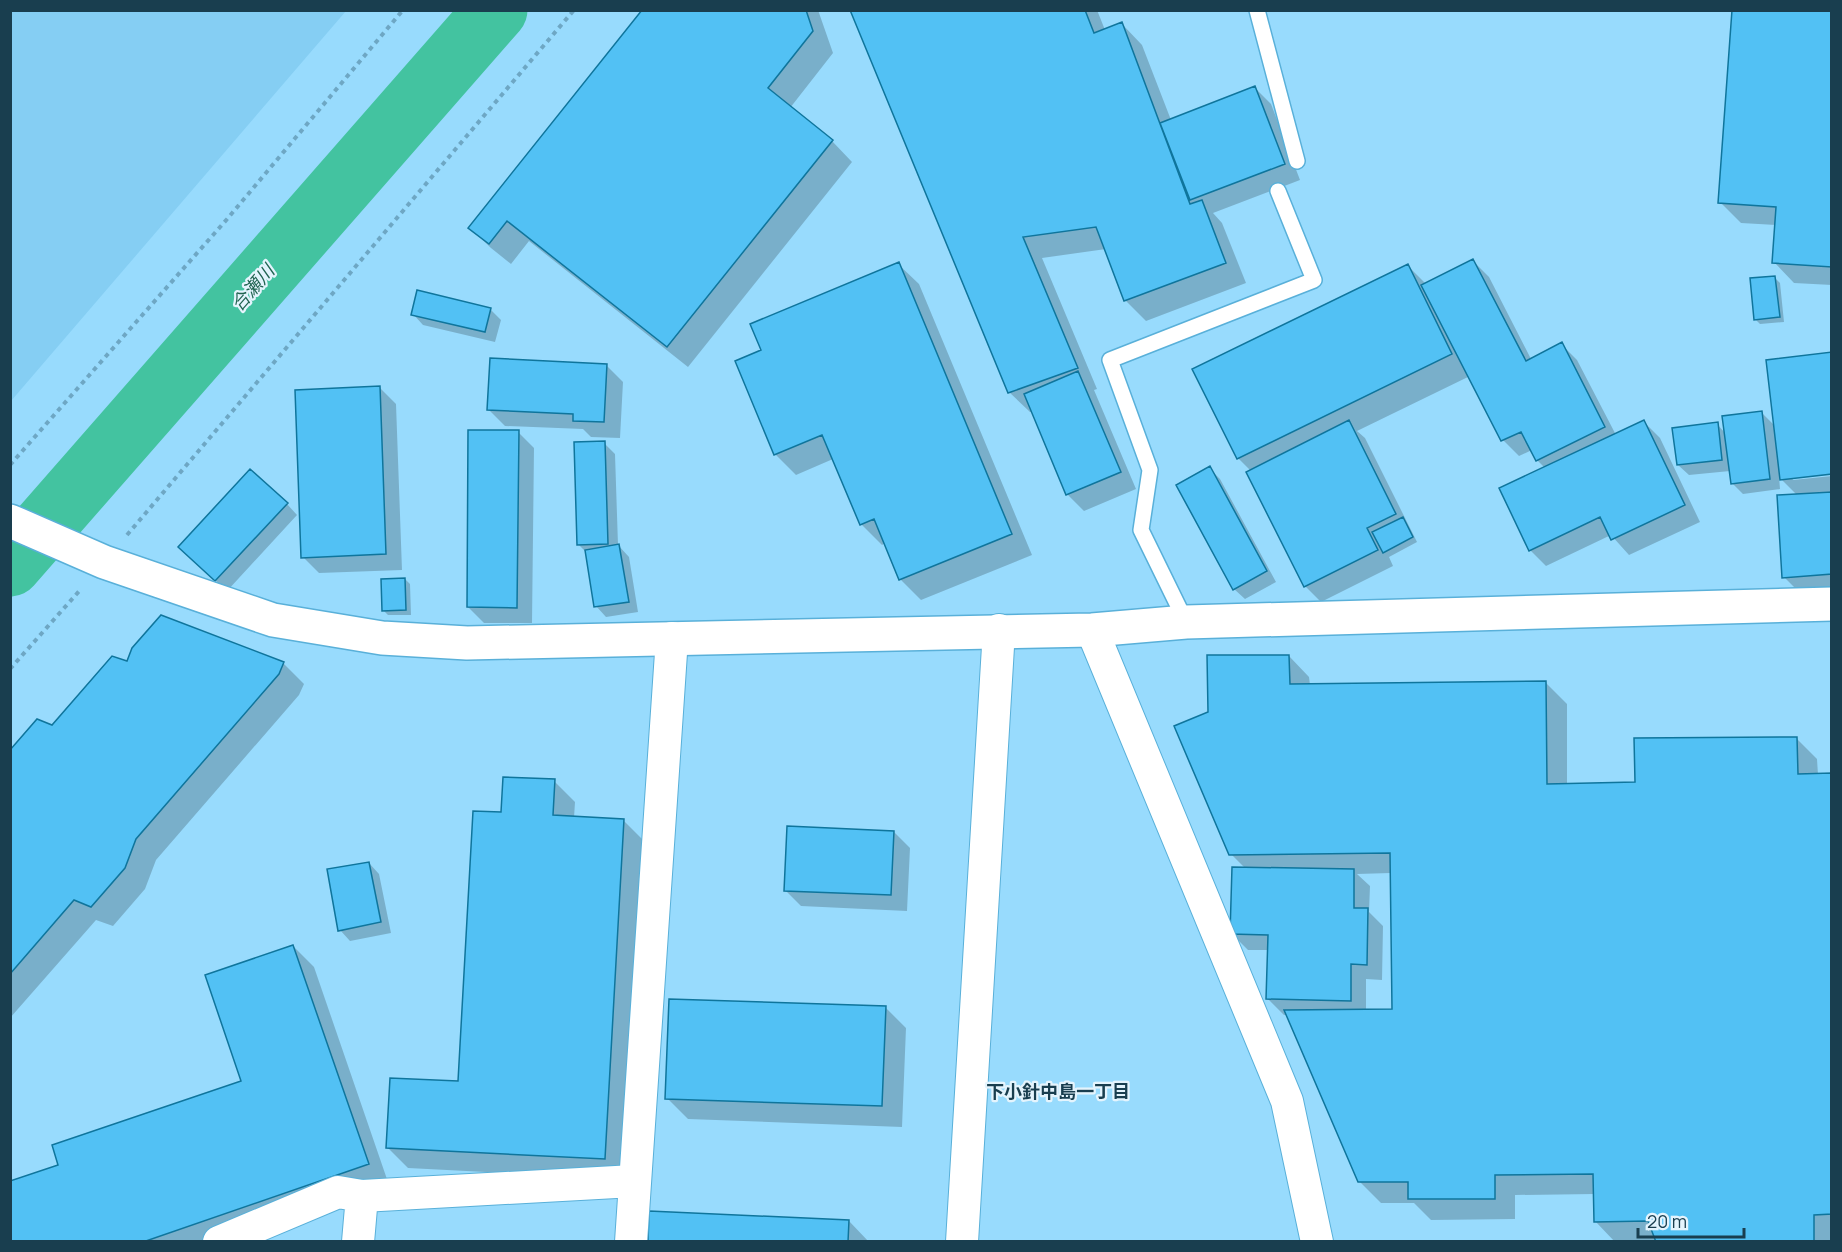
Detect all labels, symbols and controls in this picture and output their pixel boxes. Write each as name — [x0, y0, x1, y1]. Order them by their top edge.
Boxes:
water label: 合瀬川 — [225, 258, 280, 316]
district label: 下小針中島一丁目 — [986, 1079, 1130, 1103]
scale bar — [1638, 1201, 1744, 1239]
text: 20 m — [1647, 1209, 1687, 1233]

